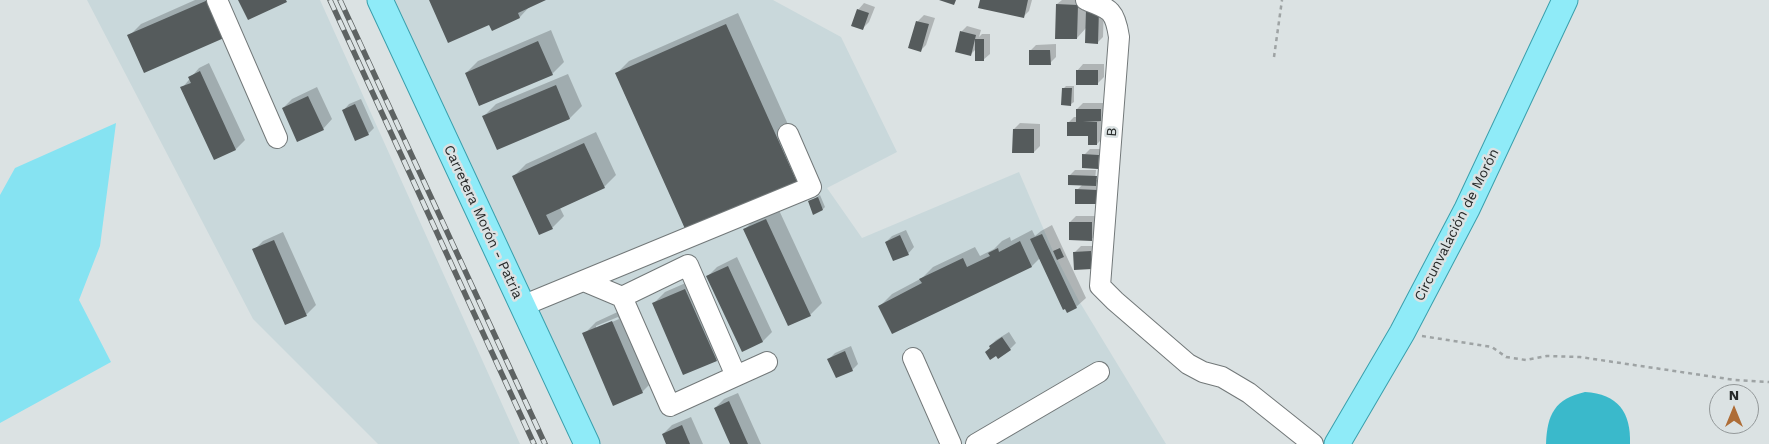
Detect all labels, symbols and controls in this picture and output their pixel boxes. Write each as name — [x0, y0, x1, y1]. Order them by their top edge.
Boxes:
street label: B — [1103, 127, 1121, 137]
street label: Carretera Morón - Patria — [440, 142, 526, 302]
street label: Circunvalación de Morón — [1411, 146, 1503, 304]
north arrow — [1709, 384, 1759, 434]
text: N — [1729, 387, 1739, 403]

